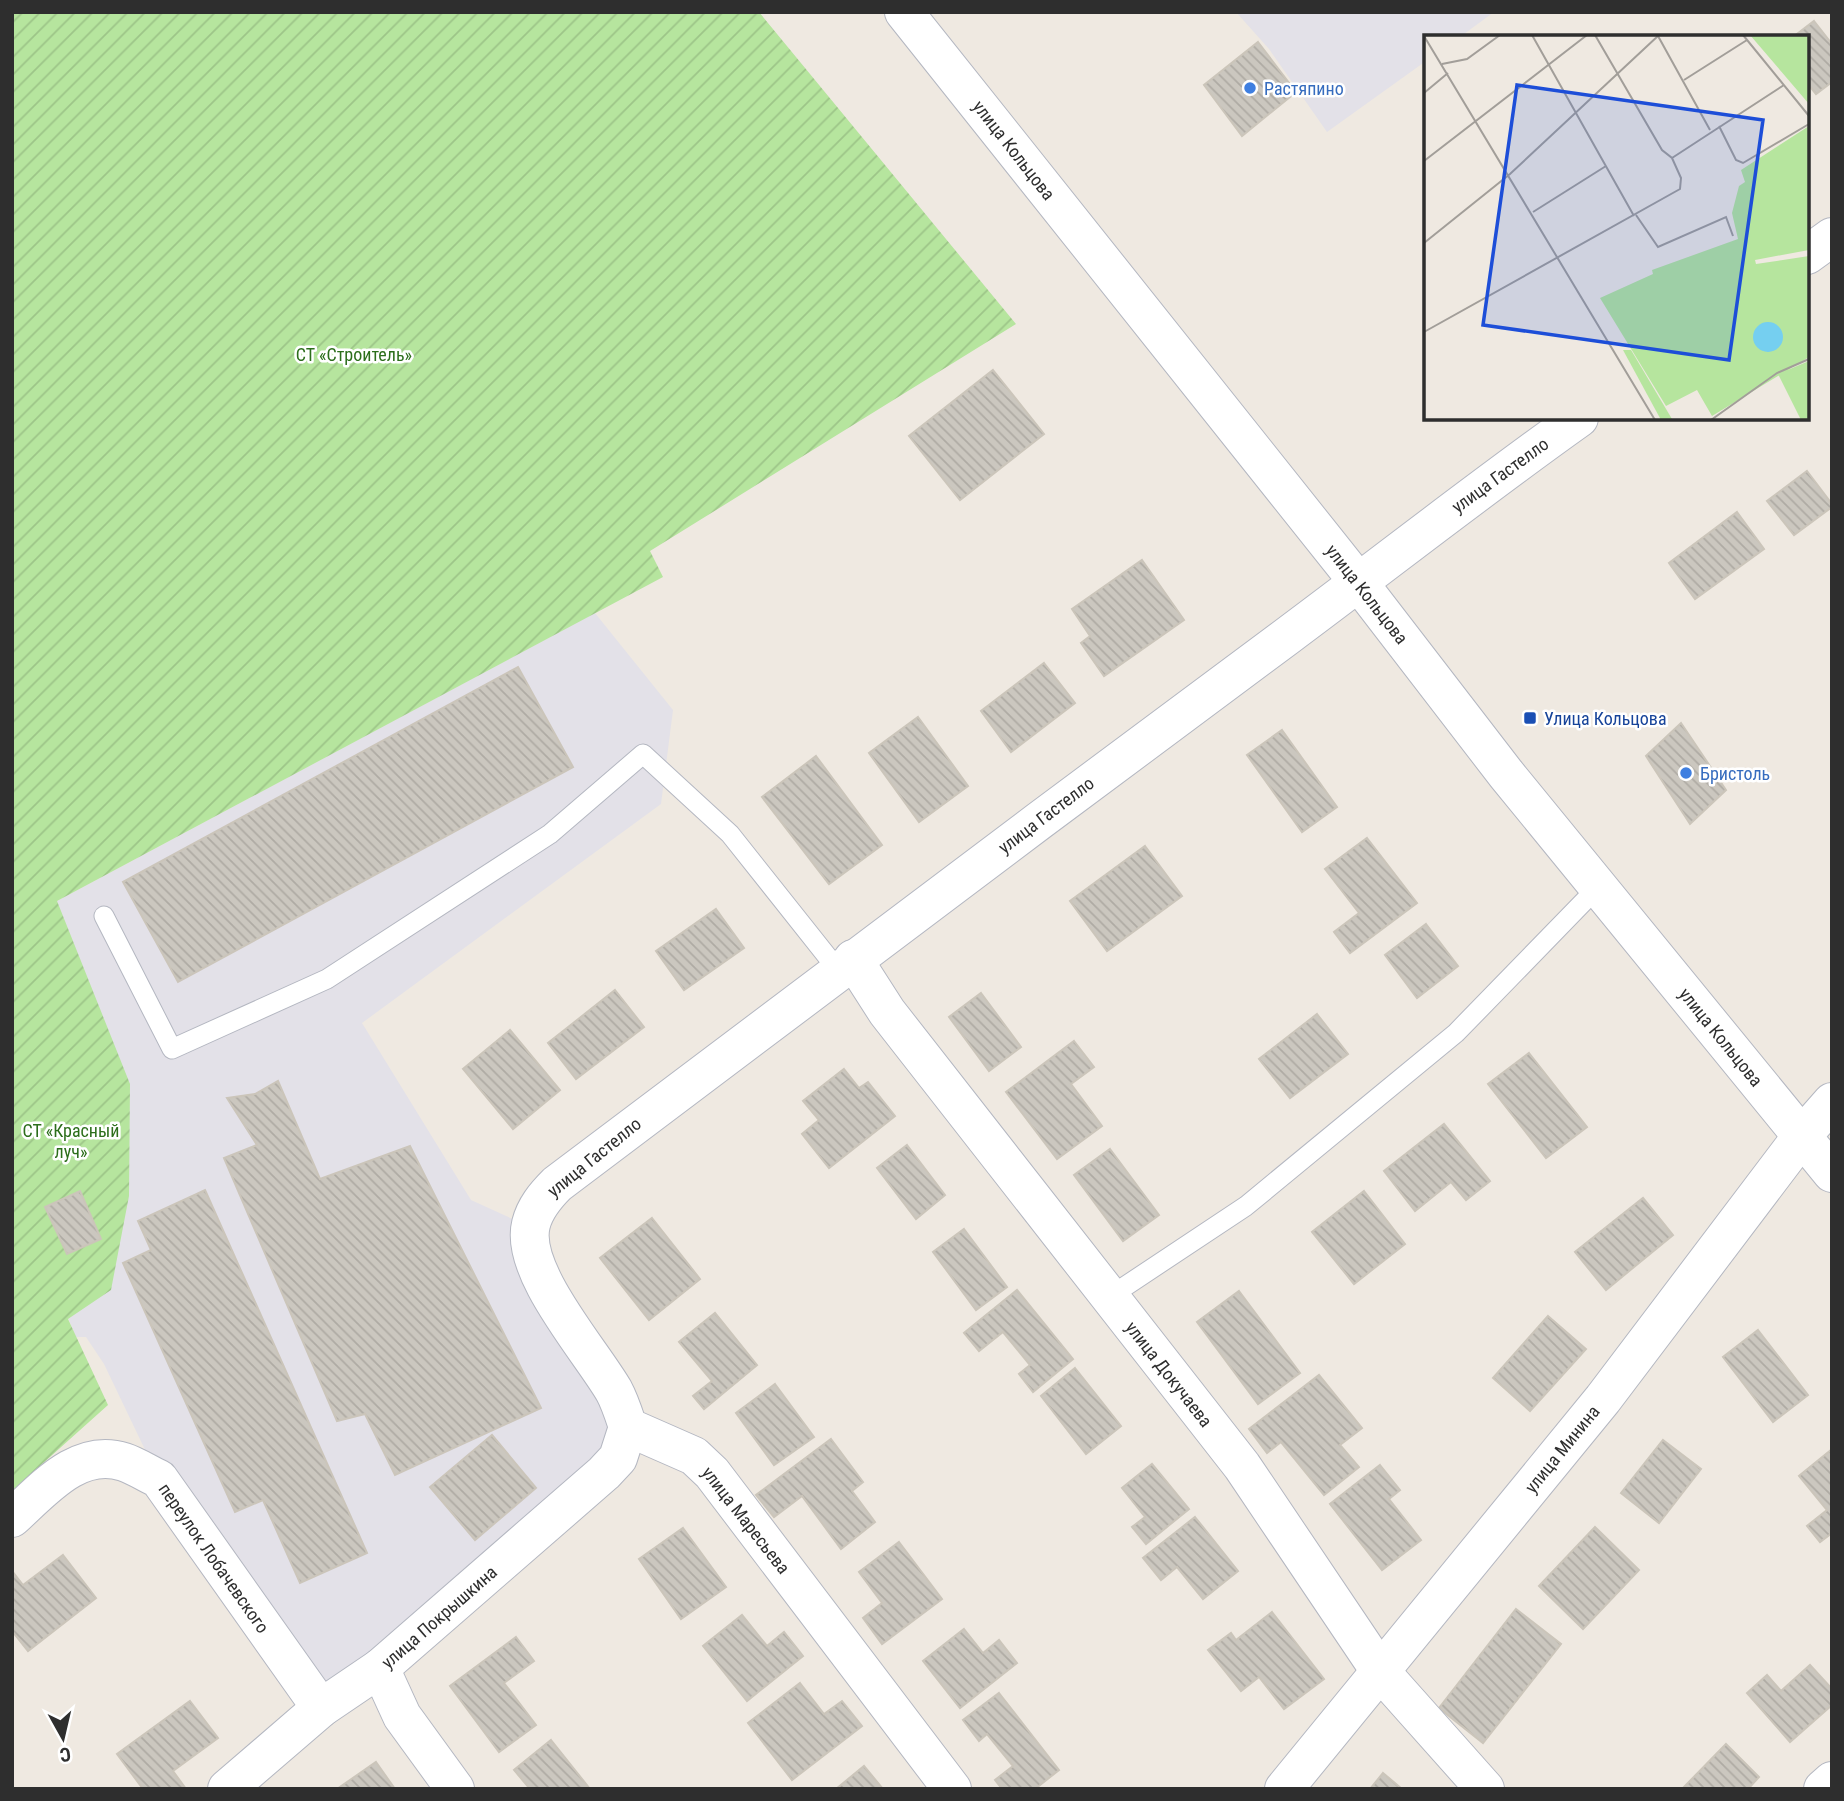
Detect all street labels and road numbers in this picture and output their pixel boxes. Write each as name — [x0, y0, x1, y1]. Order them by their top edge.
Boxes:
street label: улица Кольцова — [969, 96, 1059, 204]
street label: улица Гастелло — [1448, 433, 1552, 517]
street label: улица Кольцова — [1322, 540, 1412, 648]
street label: улица Гастелло — [994, 772, 1098, 858]
street label: улица Кольцова — [1675, 984, 1767, 1090]
street label: улица Гастелло — [543, 1113, 645, 1201]
street label: улица Докучаева — [1121, 1317, 1217, 1431]
street label: улица Минина — [1520, 1401, 1604, 1497]
street label: улица Маресьева — [698, 1462, 794, 1578]
street label: переулок Лобачевского — [154, 1479, 274, 1637]
street label: улица Покрышкина — [377, 1561, 501, 1673]

